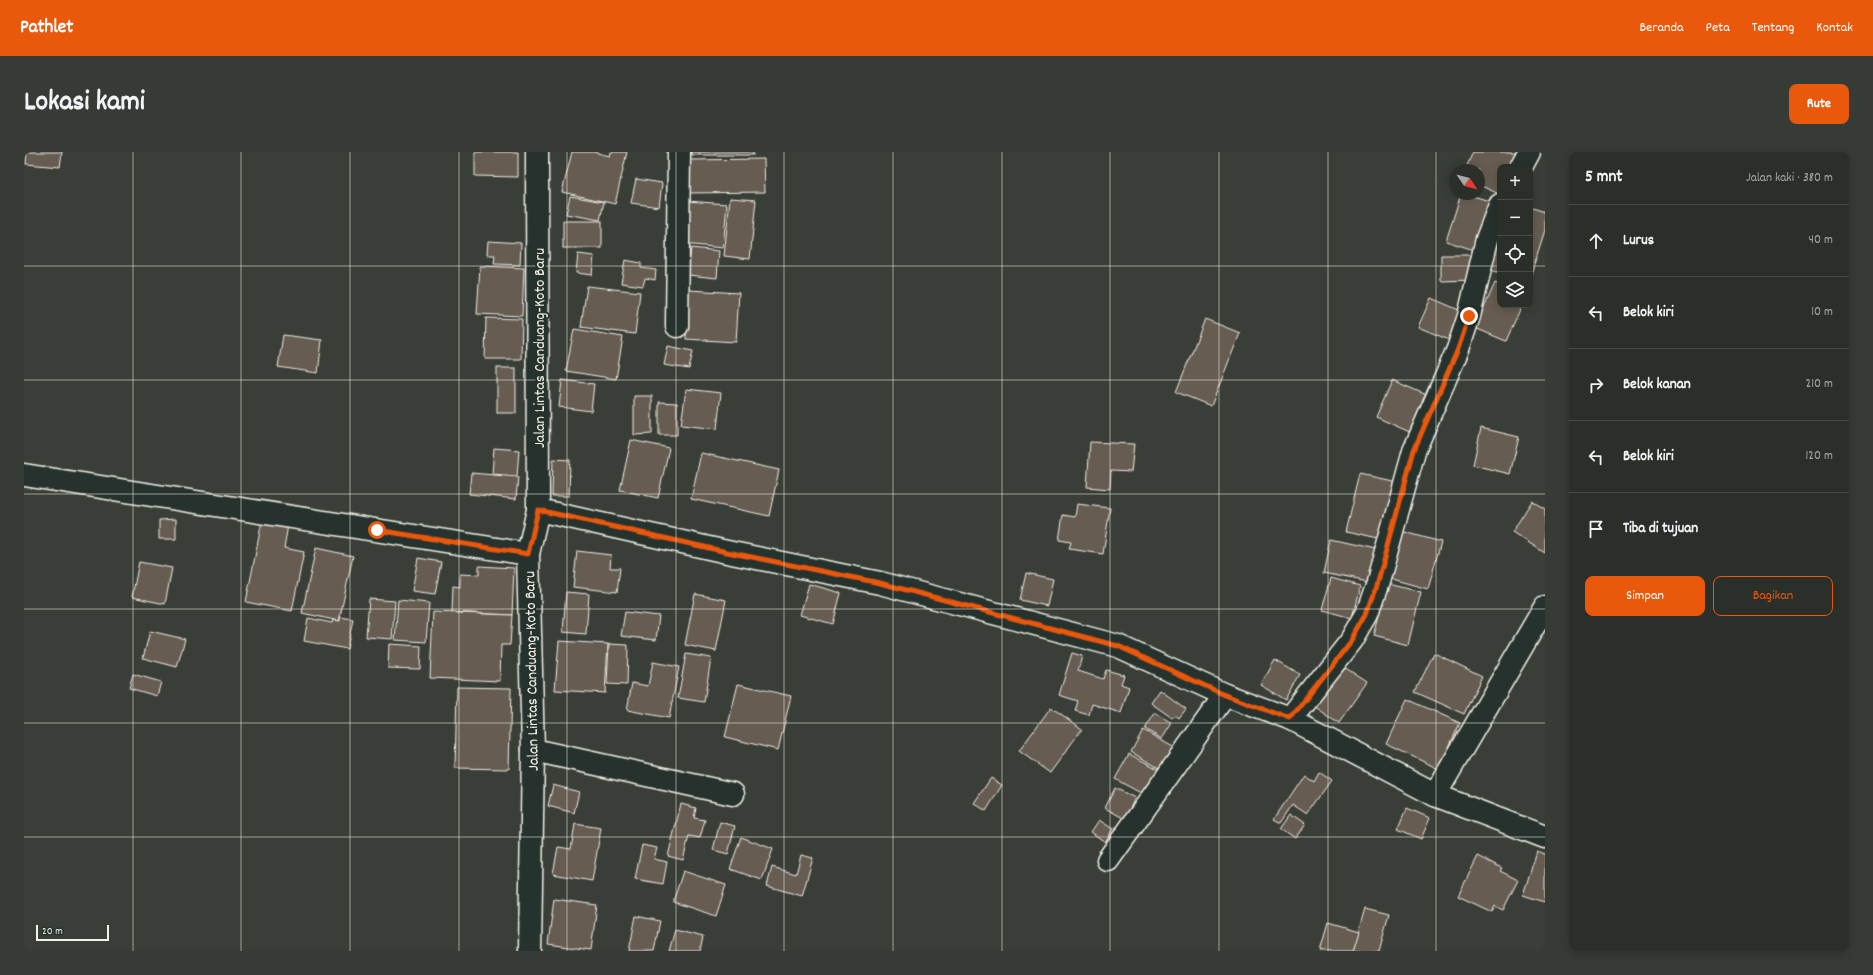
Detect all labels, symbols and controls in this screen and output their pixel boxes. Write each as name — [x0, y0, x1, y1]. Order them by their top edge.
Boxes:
text: Pathlet — [20, 15, 73, 42]
text: Beranda — [1639, 18, 1684, 38]
text: Peta — [1706, 18, 1730, 38]
text: Tentang — [1752, 18, 1794, 38]
text: Kontak — [1816, 18, 1853, 38]
text: Lokasi kami — [24, 84, 145, 124]
button: Rute — [1789, 84, 1849, 124]
north arrow — [1449, 164, 1485, 200]
map controls — [1497, 164, 1533, 308]
button: + — [1497, 164, 1533, 200]
text: 5 mnt — [1585, 166, 1623, 190]
text: Jalan kaki · 380 m — [1746, 169, 1833, 188]
button: − — [1497, 200, 1533, 236]
icon: ahead — [1585, 230, 1607, 252]
text: Lurus — [1623, 230, 1654, 252]
text: 40 m — [1809, 231, 1833, 250]
button: locate — [1497, 236, 1533, 272]
street label: Jalan Lintas Canduang-Koto Baru — [529, 248, 552, 448]
button: layers — [1497, 272, 1533, 308]
icon: left — [1585, 302, 1607, 324]
text: Belok kiri — [1623, 302, 1674, 324]
text: 10 m — [1811, 303, 1833, 322]
route end — [1460, 307, 1478, 325]
icon: right — [1585, 374, 1607, 396]
text: Belok kanan — [1623, 374, 1691, 396]
text: 210 m — [1805, 375, 1833, 394]
icon: left — [1585, 446, 1607, 468]
text: Belok kiri — [1623, 446, 1674, 468]
text: 120 m — [1805, 447, 1833, 466]
icon: arrive — [1585, 518, 1607, 540]
text: Tiba di tujuan — [1623, 518, 1698, 540]
route start — [368, 521, 386, 539]
street label: Jalan Lintas Canduang-Koto Baru — [519, 571, 546, 771]
button: Simpan — [1585, 576, 1705, 616]
button: Bagikan — [1713, 576, 1833, 616]
scale bar — [36, 923, 109, 942]
text: 20 m — [42, 924, 63, 940]

